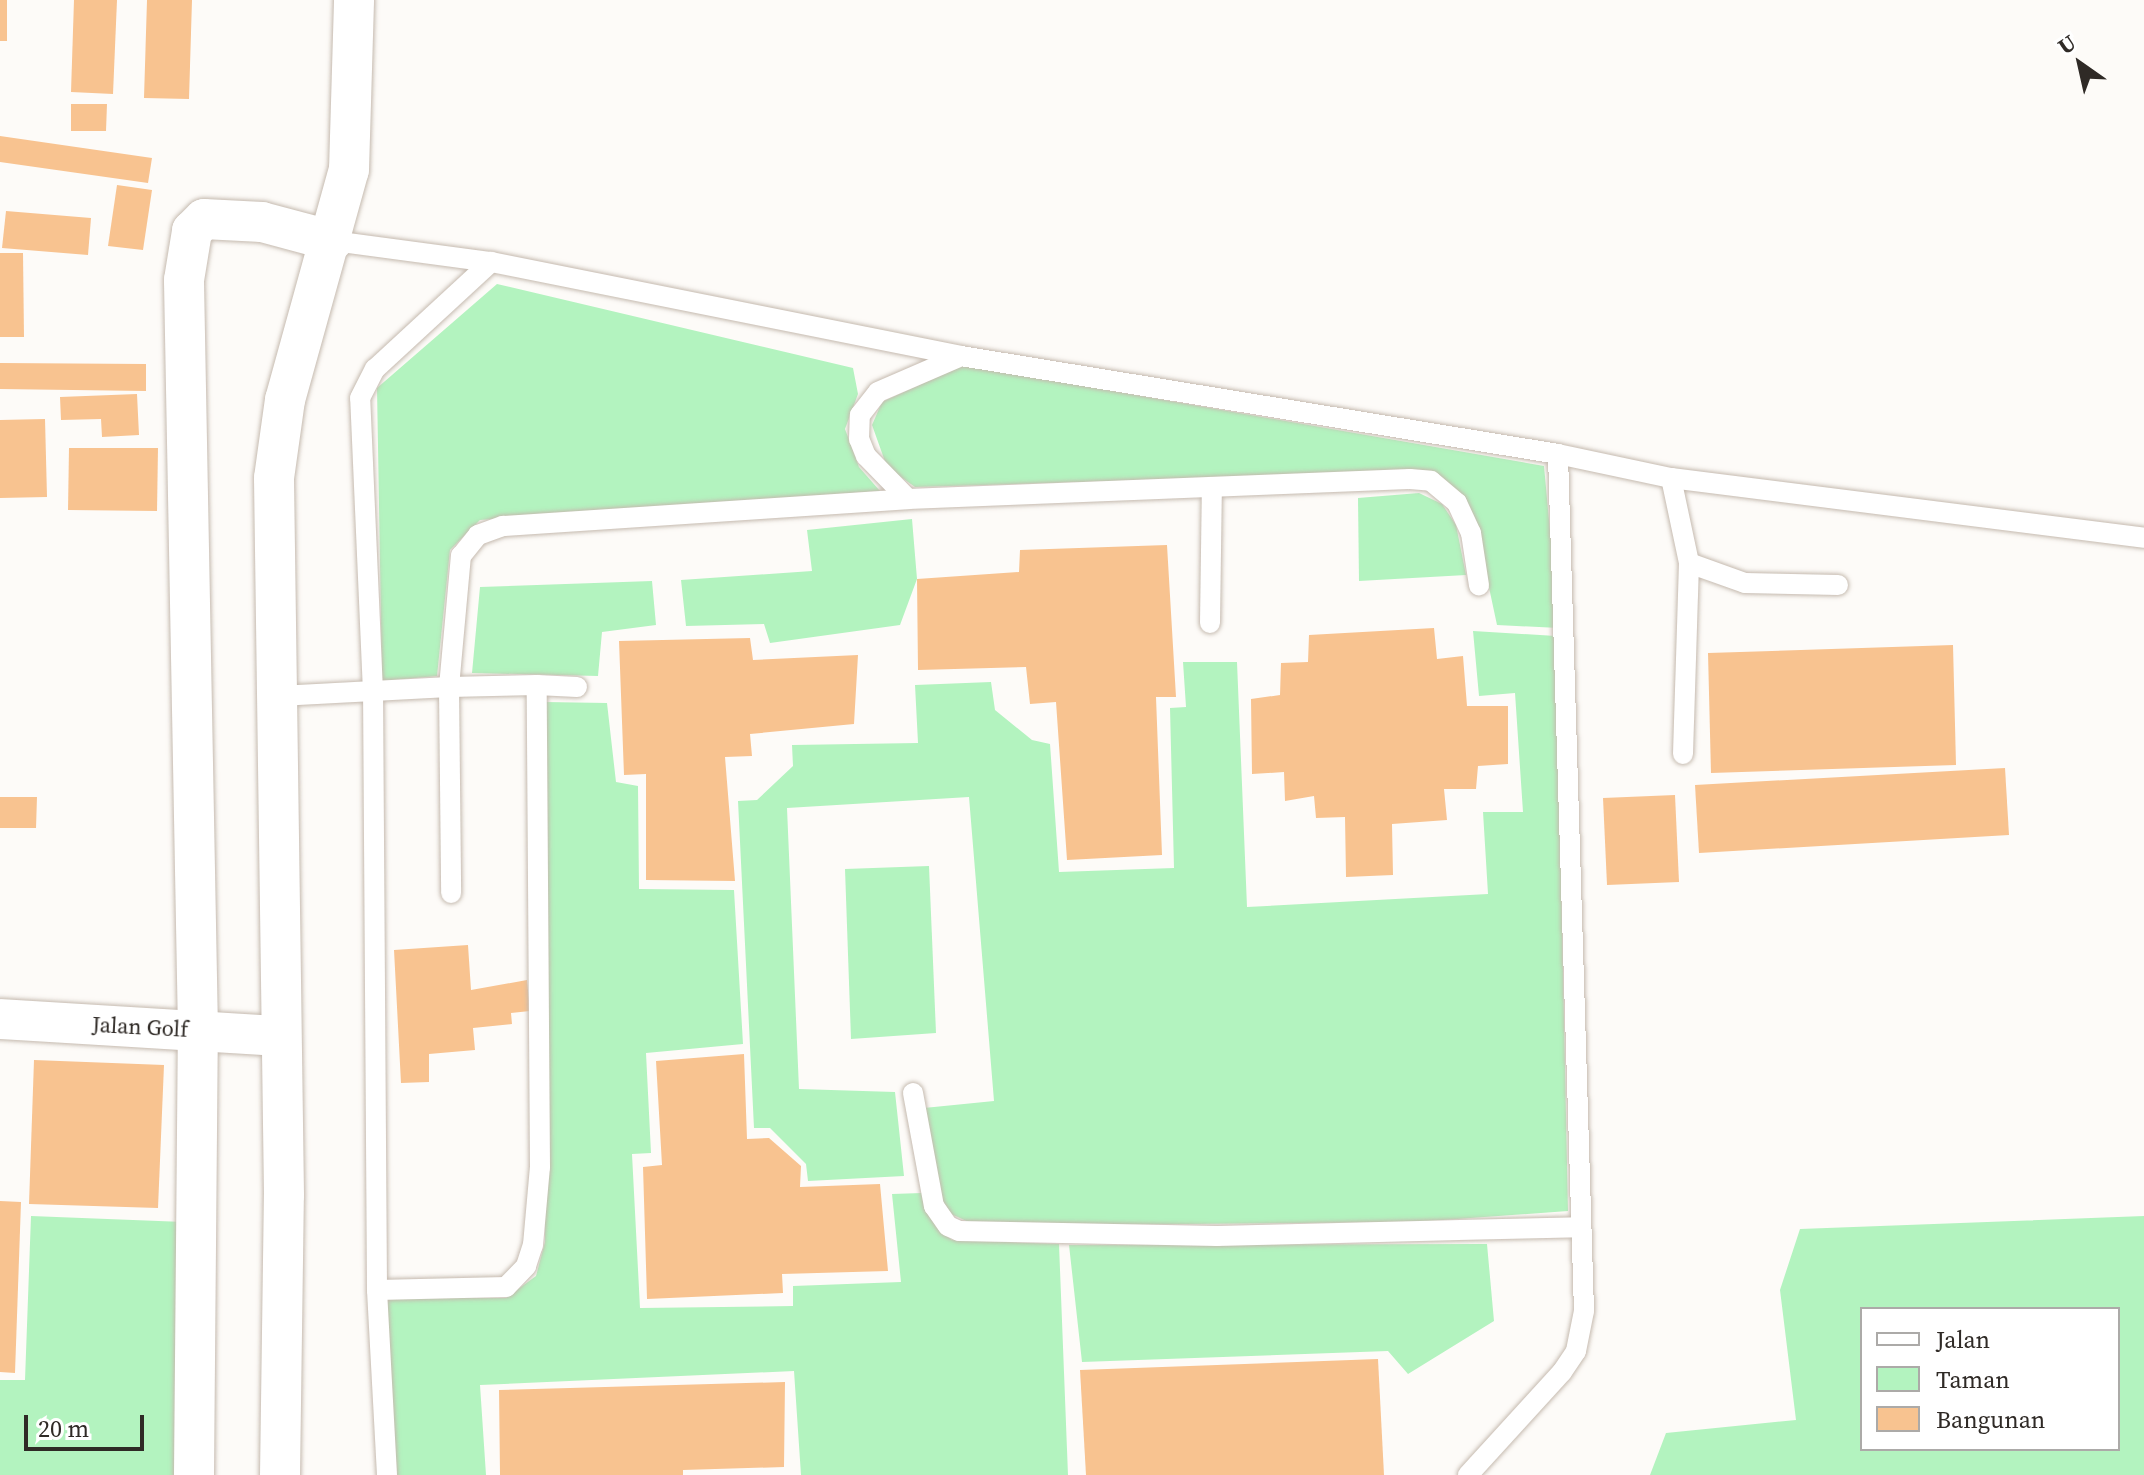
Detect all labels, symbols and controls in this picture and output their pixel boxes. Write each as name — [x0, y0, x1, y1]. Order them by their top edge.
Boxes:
north arrow — [2040, 24, 2120, 104]
text: U — [2052, 27, 2082, 61]
street label: Jalan Golf — [91, 1011, 189, 1043]
legend — [1860, 1307, 2120, 1451]
text: Jalan — [1936, 1323, 1990, 1356]
text: Taman — [1936, 1363, 2010, 1396]
scale bar — [28, 1399, 148, 1449]
text: Bangunan — [1936, 1403, 2045, 1436]
text: 20 m — [38, 1412, 89, 1445]

